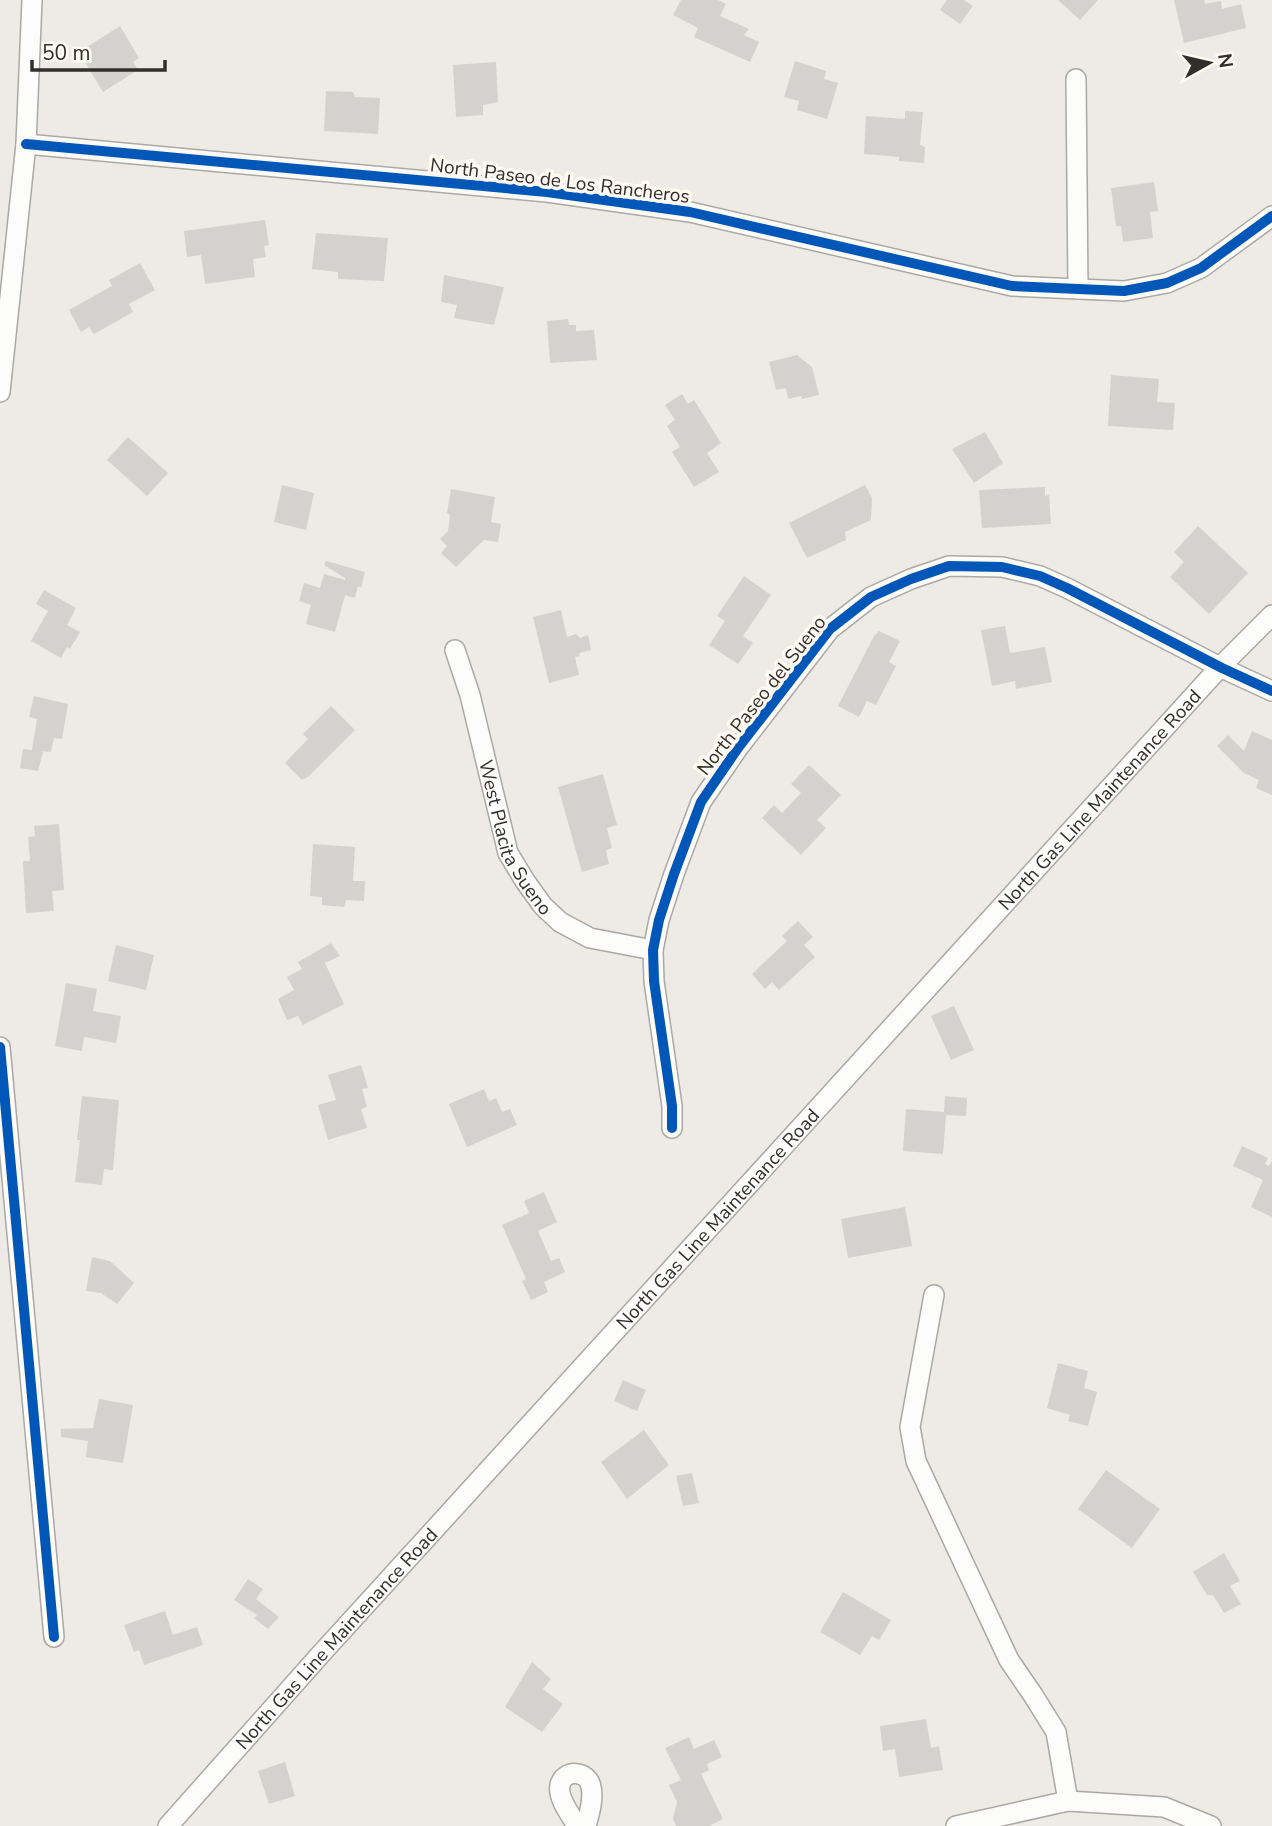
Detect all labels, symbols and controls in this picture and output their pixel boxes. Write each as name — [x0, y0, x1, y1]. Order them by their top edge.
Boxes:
scale bar — [32, 28, 164, 72]
north arrow — [1174, 28, 1244, 98]
text: 50 m — [42, 39, 91, 67]
text: N — [1211, 52, 1239, 70]
street label: North Paseo de Los Rancheros — [429, 152, 691, 210]
street label: North Paseo del Sueno — [691, 610, 832, 781]
street label: North Gas Line Maintenance Road — [993, 684, 1207, 916]
street label: West Placita Sueno — [472, 757, 557, 922]
street label: North Gas Line Maintenance Road — [611, 1103, 826, 1335]
street label: North Gas Line Maintenance Road — [230, 1522, 444, 1756]

